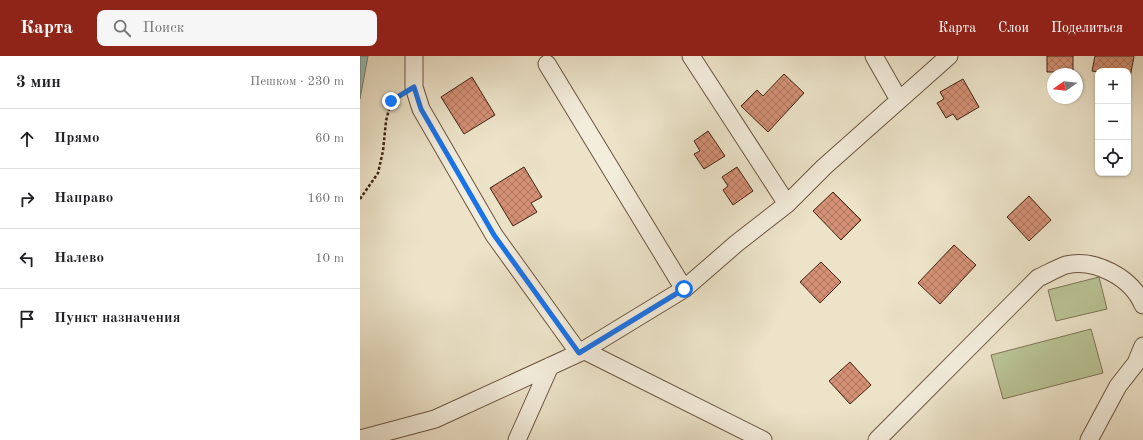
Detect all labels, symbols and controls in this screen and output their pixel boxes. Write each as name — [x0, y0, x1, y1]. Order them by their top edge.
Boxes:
search box — [97, 10, 377, 46]
icon: search — [111, 17, 133, 39]
text: Карта — [20, 19, 73, 38]
text: Поиск — [143, 21, 184, 36]
text: Карта — [938, 21, 976, 35]
text: Слои — [998, 21, 1029, 35]
text: Поделиться — [1051, 21, 1123, 35]
north arrow — [1047, 68, 1083, 104]
map controls — [1095, 68, 1131, 176]
button: + — [1095, 68, 1131, 104]
text: 3 мин — [16, 74, 61, 91]
text: Пешком · 230 m — [250, 75, 344, 88]
route end — [382, 92, 400, 110]
button: − — [1095, 104, 1131, 140]
icon: ahead — [16, 128, 38, 150]
text: Прямо — [54, 131, 100, 146]
text: 60 m — [315, 132, 344, 145]
button: locate — [1095, 140, 1131, 176]
icon: right — [16, 188, 38, 210]
text: Направо — [54, 191, 113, 206]
text: 160 m — [307, 192, 344, 205]
icon: left — [16, 248, 38, 270]
text: Налево — [54, 251, 104, 266]
text: 10 m — [315, 252, 344, 265]
route start — [675, 280, 693, 298]
icon: arrive — [16, 308, 38, 330]
text: Пункт назначения — [54, 311, 181, 326]

